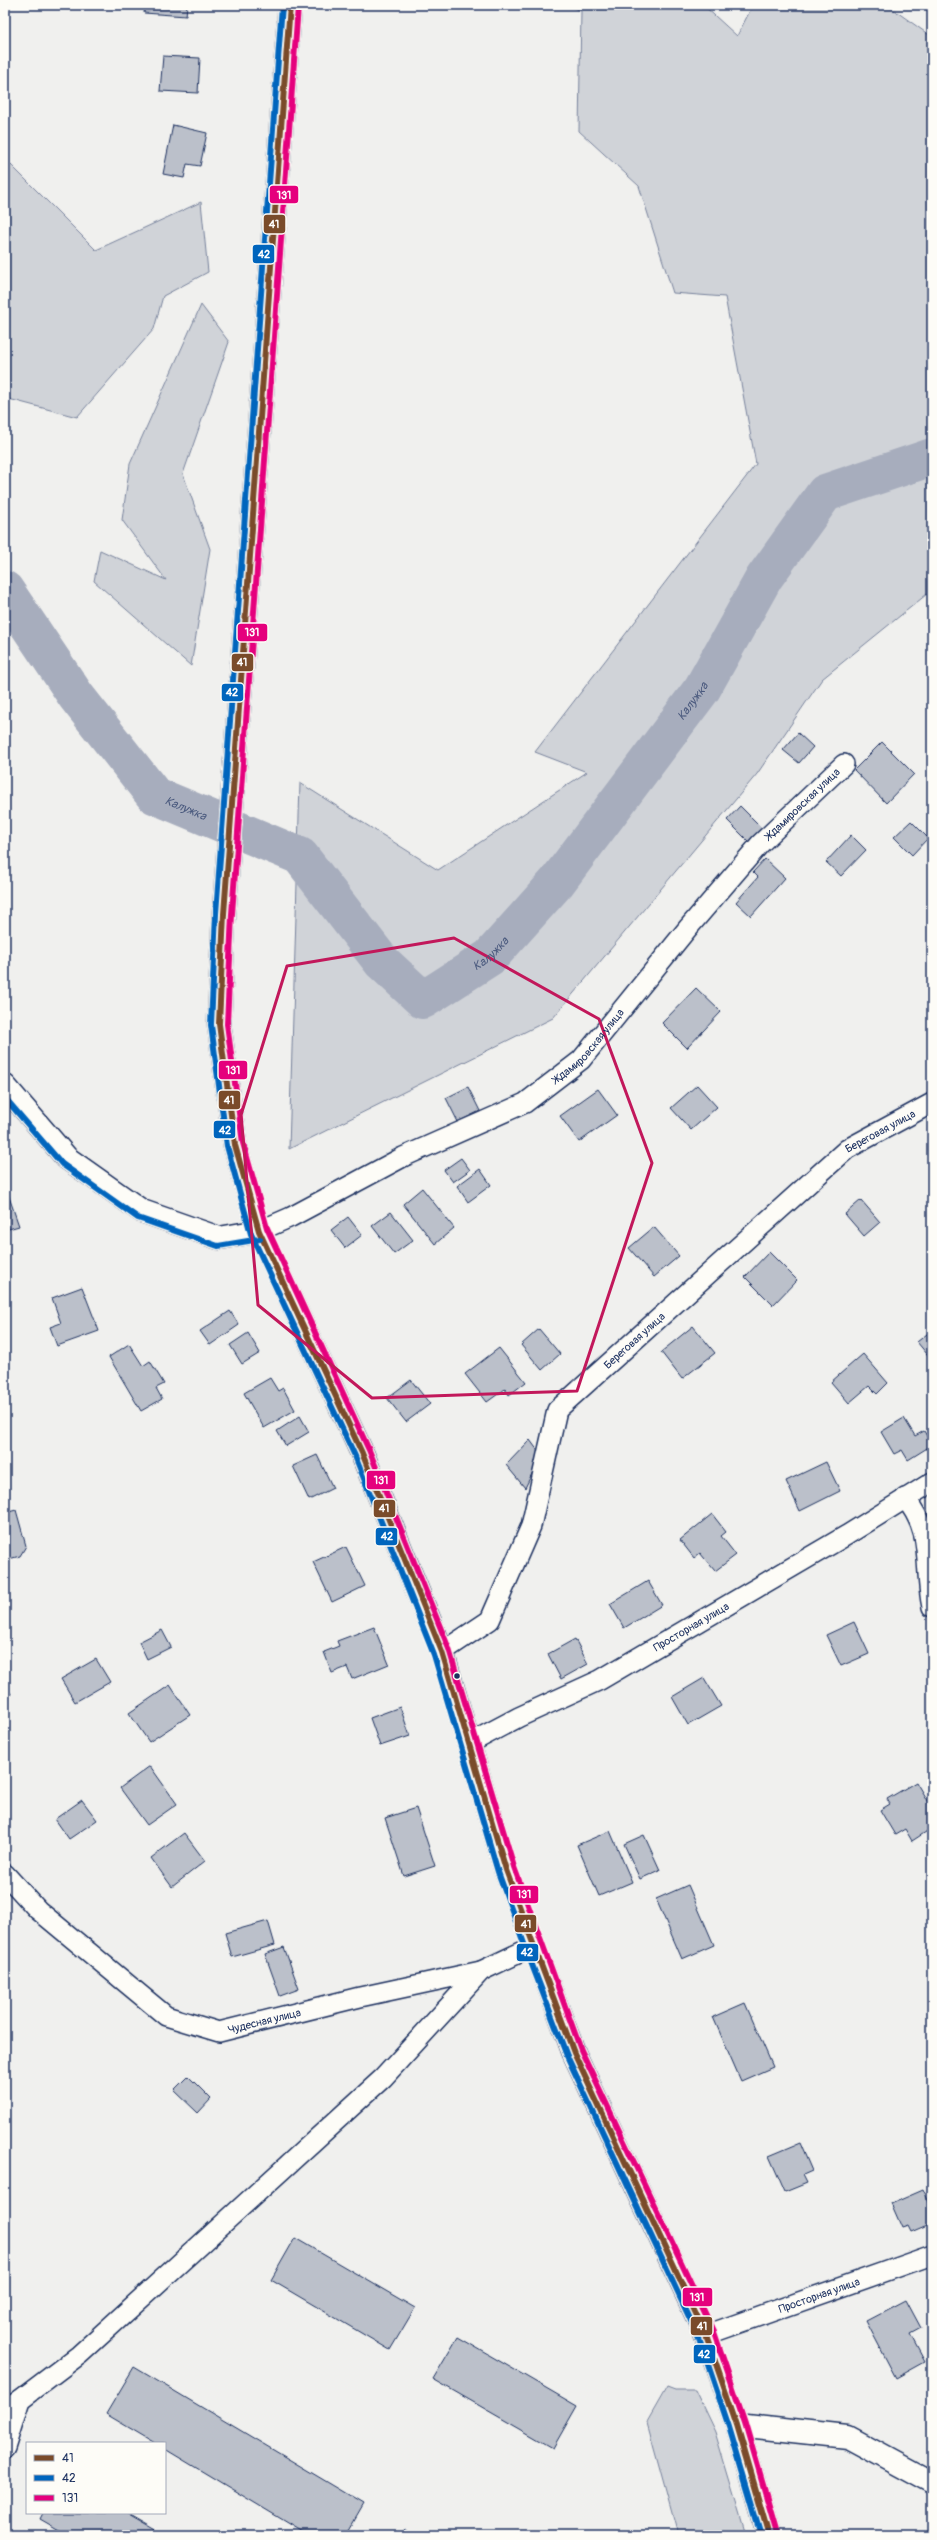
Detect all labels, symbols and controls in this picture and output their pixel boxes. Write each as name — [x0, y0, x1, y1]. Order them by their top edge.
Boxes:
line badge: 131 — [269, 185, 299, 204]
text: 131 — [277, 189, 291, 202]
line badge: 41 — [263, 214, 286, 234]
text: 41 — [268, 218, 279, 231]
line badge: 42 — [252, 244, 275, 264]
text: 42 — [257, 248, 270, 261]
line badge: 131 — [237, 623, 268, 642]
text: 131 — [245, 626, 259, 639]
line badge: 41 — [231, 653, 254, 672]
text: 41 — [236, 656, 247, 669]
water label: Калужка — [674, 679, 713, 723]
line badge: 42 — [221, 683, 244, 702]
text: 42 — [225, 686, 238, 699]
street label: Ждамировская улица — [761, 765, 843, 844]
water label: Калужка — [163, 793, 210, 825]
water label: Калужка — [470, 933, 513, 974]
street label: Ждамировская улица — [549, 1006, 627, 1088]
line badge: 131 — [218, 1060, 248, 1080]
text: 131 — [226, 1064, 240, 1077]
line badge: 41 — [218, 1090, 241, 1110]
text: 41 — [223, 1094, 234, 1107]
street label: Береговая улица — [843, 1107, 918, 1156]
line badge: 42 — [213, 1120, 236, 1139]
text: 42 — [218, 1124, 231, 1137]
street label: Береговая улица — [601, 1310, 668, 1372]
line badge: 131 — [366, 1470, 396, 1490]
text: 131 — [374, 1474, 388, 1487]
line badge: 41 — [373, 1499, 396, 1518]
text: 41 — [378, 1502, 389, 1515]
line badge: 42 — [375, 1527, 398, 1546]
text: 42 — [380, 1530, 393, 1543]
street label: Просторная улица — [651, 1600, 731, 1654]
unlabelled marker — [452, 1671, 462, 1681]
line badge: 131 — [509, 1885, 539, 1904]
text: 131 — [517, 1888, 531, 1901]
line badge: 41 — [514, 1914, 537, 1933]
text: 41 — [520, 1918, 531, 1931]
line badge: 42 — [516, 1943, 539, 1962]
text: 42 — [520, 1946, 533, 1959]
street label: Чудесная улица — [227, 2006, 302, 2037]
street label: Просторная улица — [777, 2275, 862, 2316]
line badge: 131 — [682, 2287, 713, 2307]
text: 131 — [690, 2291, 704, 2304]
line badge: 41 — [690, 2316, 713, 2336]
text: 41 — [696, 2320, 707, 2333]
line badge: 42 — [693, 2344, 716, 2364]
text: 42 — [697, 2348, 710, 2361]
legend — [26, 2442, 166, 2514]
text: 41 — [62, 2451, 74, 2466]
text: 42 — [62, 2471, 76, 2486]
text: 131 — [62, 2491, 78, 2506]

